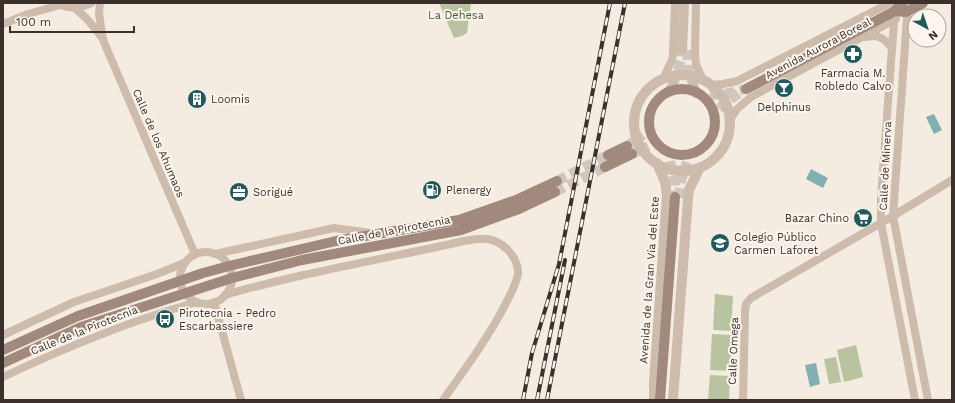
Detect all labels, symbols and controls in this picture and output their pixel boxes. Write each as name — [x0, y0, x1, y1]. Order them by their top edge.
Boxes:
scale bar — [10, 8, 134, 34]
north arrow — [907, 8, 947, 48]
park label: La Dehesa — [428, 9, 484, 22]
text: 100 m — [16, 15, 51, 29]
street label: Avenida Aurora Boreal — [763, 15, 874, 82]
text: N — [926, 28, 940, 43]
pharmacy icon: Farmacia M. Robledo Calvo — [842, 43, 864, 65]
place label: Farmacia M. Robledo Calvo — [815, 67, 891, 93]
bar icon: Delphinus — [773, 77, 795, 99]
street label: Calle de los Ahumaos — [130, 87, 187, 200]
building icon: Loomis — [186, 88, 208, 110]
place label: Loomis — [211, 93, 250, 106]
place label: Delphinus — [757, 101, 811, 114]
street label: Calle de Minerva — [877, 121, 894, 211]
fuel station icon: Plenergy — [421, 179, 443, 201]
office icon: Sorigué — [228, 181, 250, 203]
place label: Plenergy — [446, 184, 492, 197]
place label: Sorigué — [253, 186, 293, 199]
street label: Avenida de la Gran Vía del Este — [637, 196, 662, 364]
supermarket icon: Bazar Chino — [852, 207, 874, 229]
place label: Bazar Chino — [785, 212, 849, 225]
street label: Calle de la Pirotecnia — [337, 213, 451, 248]
place label: Colegio Público Carmen Laforet — [734, 231, 819, 257]
school or university icon: Colegio Público Carmen Laforet — [709, 232, 731, 254]
street label: Calle de la Pirotecnia — [29, 303, 140, 358]
place label: Pirotecnia - Pedro Escarbassiere — [179, 307, 276, 333]
bus stop icon: Pirotecnia - Pedro Escarbassiere — [154, 308, 176, 330]
street label: Calle Omega — [726, 317, 741, 385]

